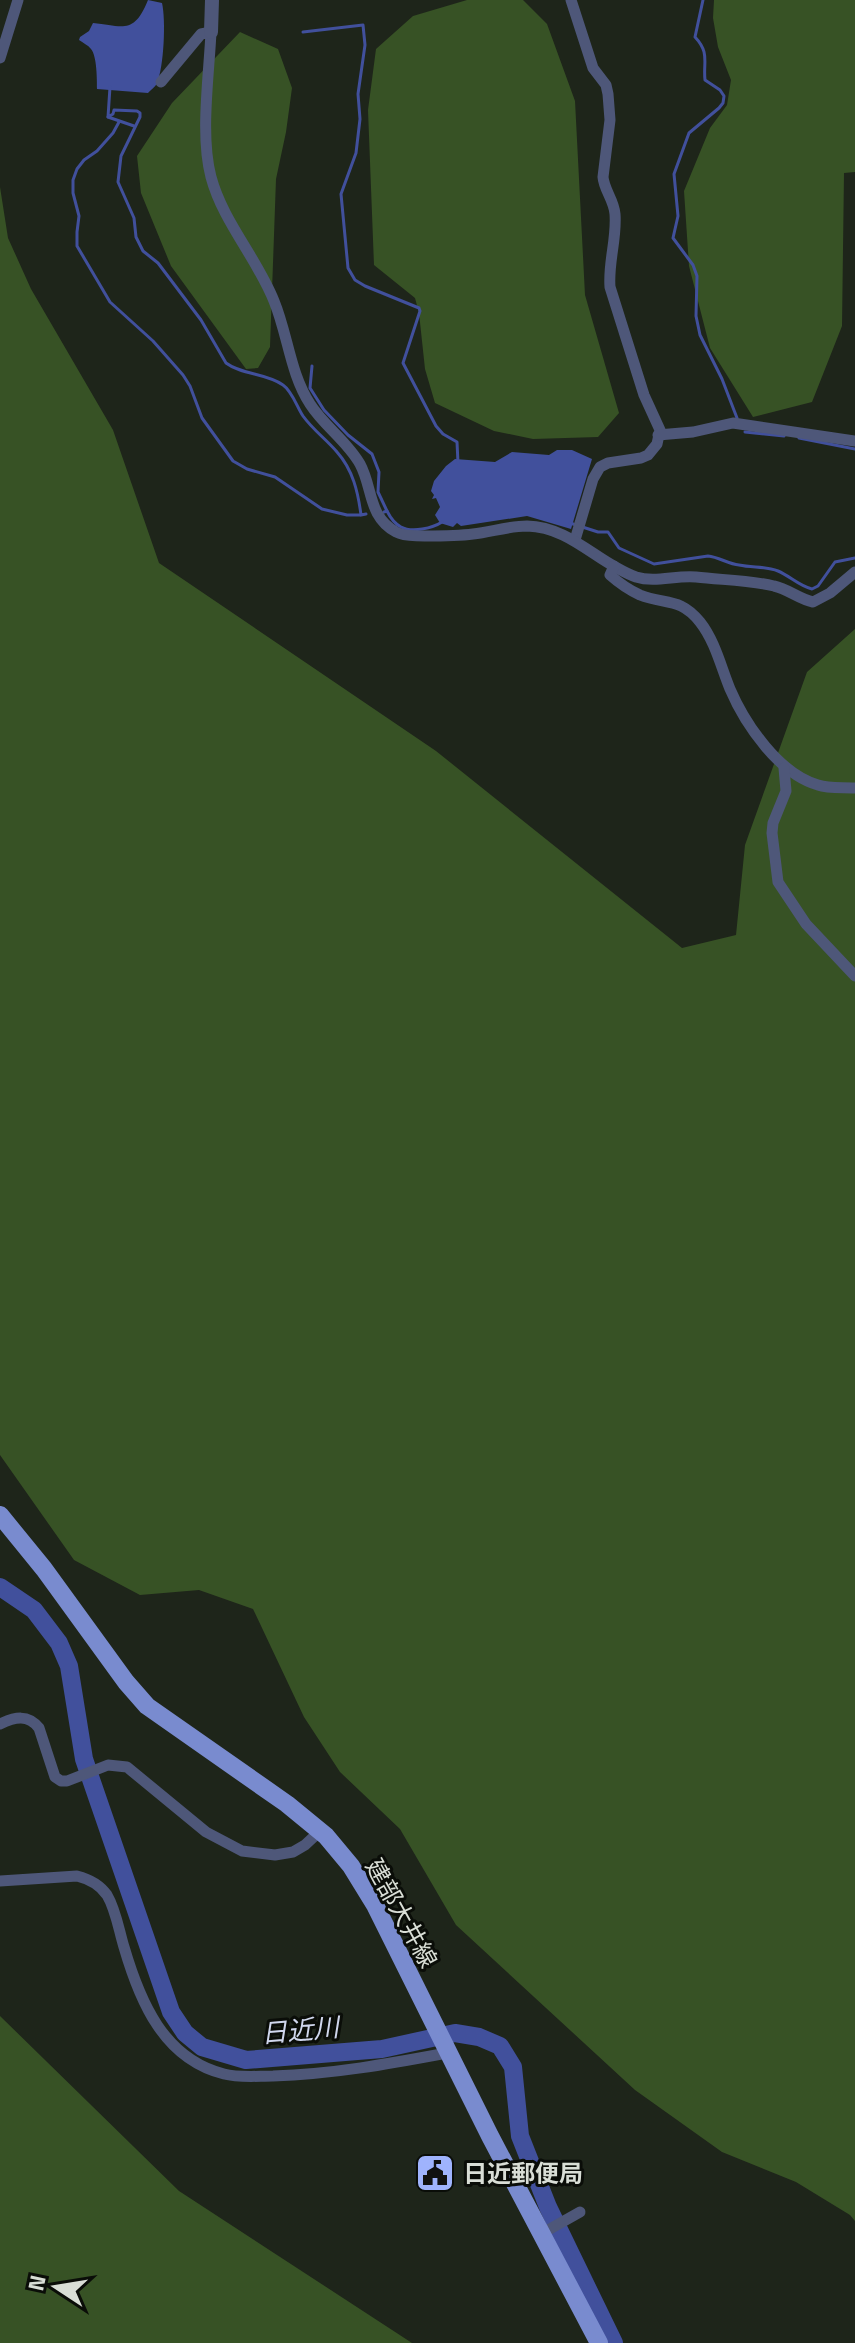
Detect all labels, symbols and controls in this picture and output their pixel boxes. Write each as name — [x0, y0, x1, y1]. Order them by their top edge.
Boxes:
street label: 建部大井線 — [357, 1852, 447, 1974]
water label: 日近川 — [259, 2007, 344, 2053]
public building icon: 日近郵便局 — [414, 2152, 456, 2194]
place label: 日近郵便局 — [463, 2155, 583, 2191]
north arrow — [16, 2247, 96, 2327]
text: N — [18, 2272, 55, 2294]

